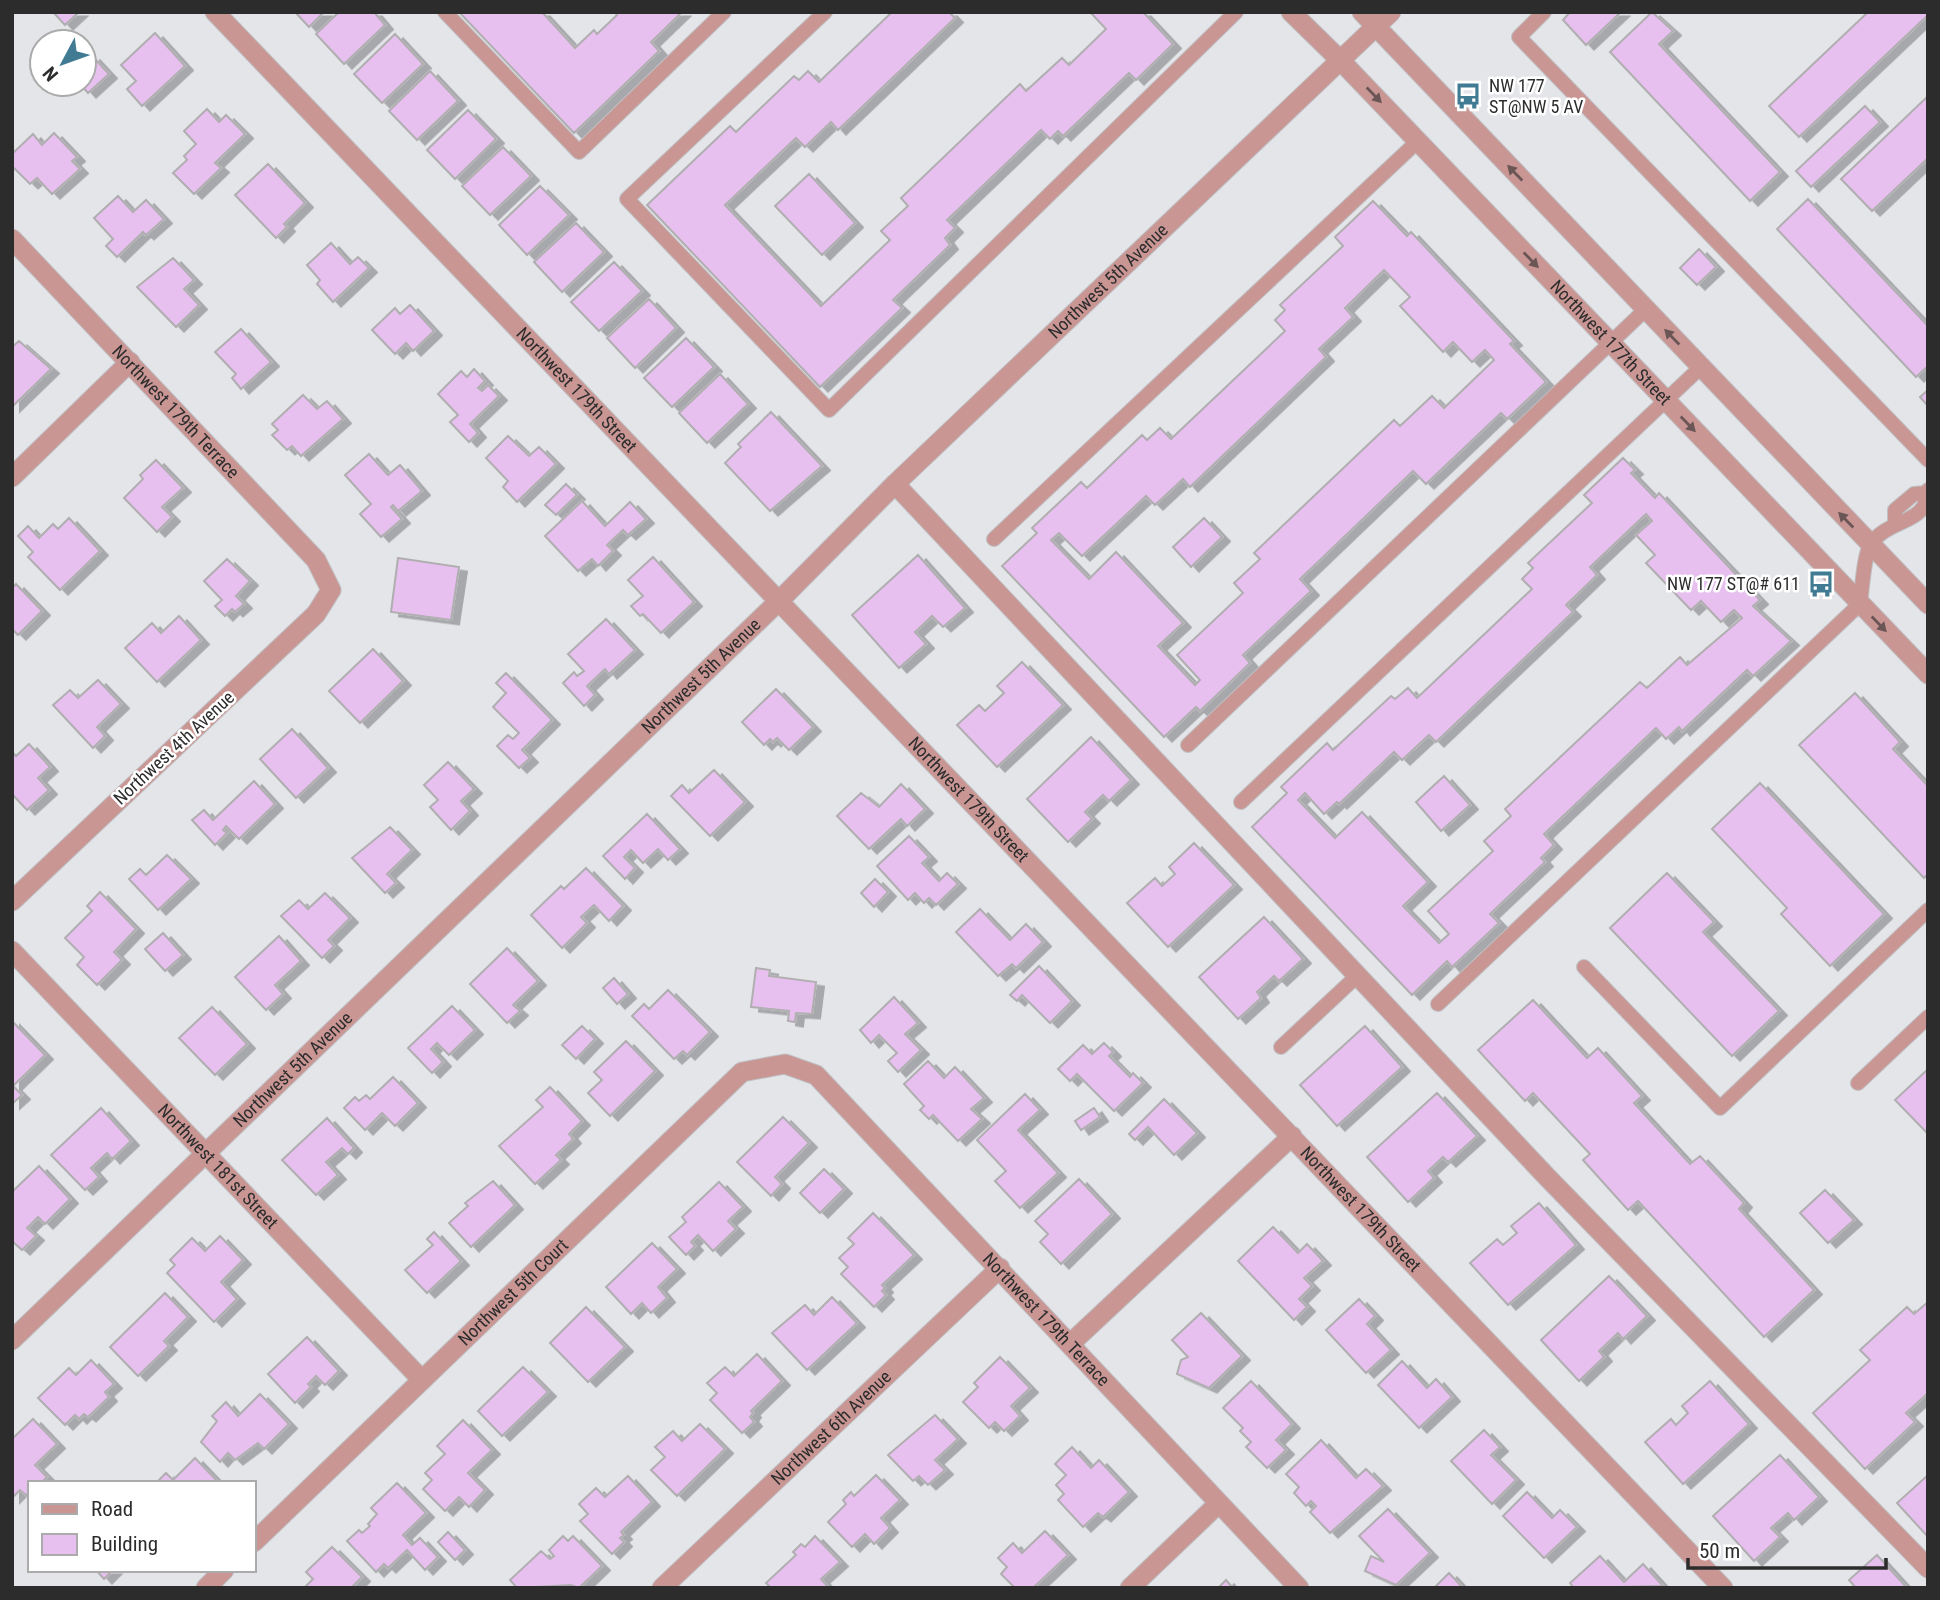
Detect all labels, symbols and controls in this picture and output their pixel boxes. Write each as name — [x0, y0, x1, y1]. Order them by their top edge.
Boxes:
north arrow — [28, 28, 98, 98]
text: N — [38, 62, 63, 86]
place label: NW 177 ST@NW 5 AV — [1489, 75, 1583, 117]
bus stop icon: NW 177 ST@NW 5 AV — [1453, 81, 1483, 111]
one-way arrow — [1365, 86, 1381, 103]
one-way arrow — [1508, 165, 1524, 182]
street label: Northwest 5th Avenue — [1044, 219, 1172, 343]
one-way arrow — [1523, 251, 1540, 268]
street label: Northwest 177th Street — [1546, 275, 1676, 409]
street label: Northwest 179th Street — [512, 323, 642, 456]
one-way arrow — [1664, 329, 1680, 346]
street label: Northwest 179th Terrace — [108, 341, 244, 482]
one-way arrow — [1680, 415, 1696, 432]
one-way arrow — [1838, 512, 1854, 529]
bus stop icon: NW 177 ST@# 611 — [1806, 569, 1836, 599]
place label: NW 177 ST@# 611 — [1667, 573, 1800, 594]
street label: Northwest 5th Avenue — [637, 614, 765, 738]
one-way arrow — [1871, 615, 1887, 632]
street label: Northwest 4th Avenue — [109, 686, 238, 809]
street label: Northwest 179th Street — [904, 732, 1034, 866]
street label: Northwest 5th Avenue — [229, 1007, 356, 1131]
street label: Northwest 181st Street — [154, 1099, 283, 1233]
street label: Northwest 179th Street — [1296, 1142, 1426, 1276]
street label: Northwest 5th Court — [454, 1234, 572, 1350]
street label: Northwest 179th Terrace — [979, 1248, 1114, 1390]
street label: Northwest 6th Avenue — [767, 1366, 895, 1489]
legend — [28, 1481, 256, 1572]
text: Road — [91, 1497, 133, 1521]
scale bar — [1688, 1526, 1886, 1570]
text: Building — [91, 1532, 158, 1556]
text: 50 m — [1699, 1539, 1740, 1563]

